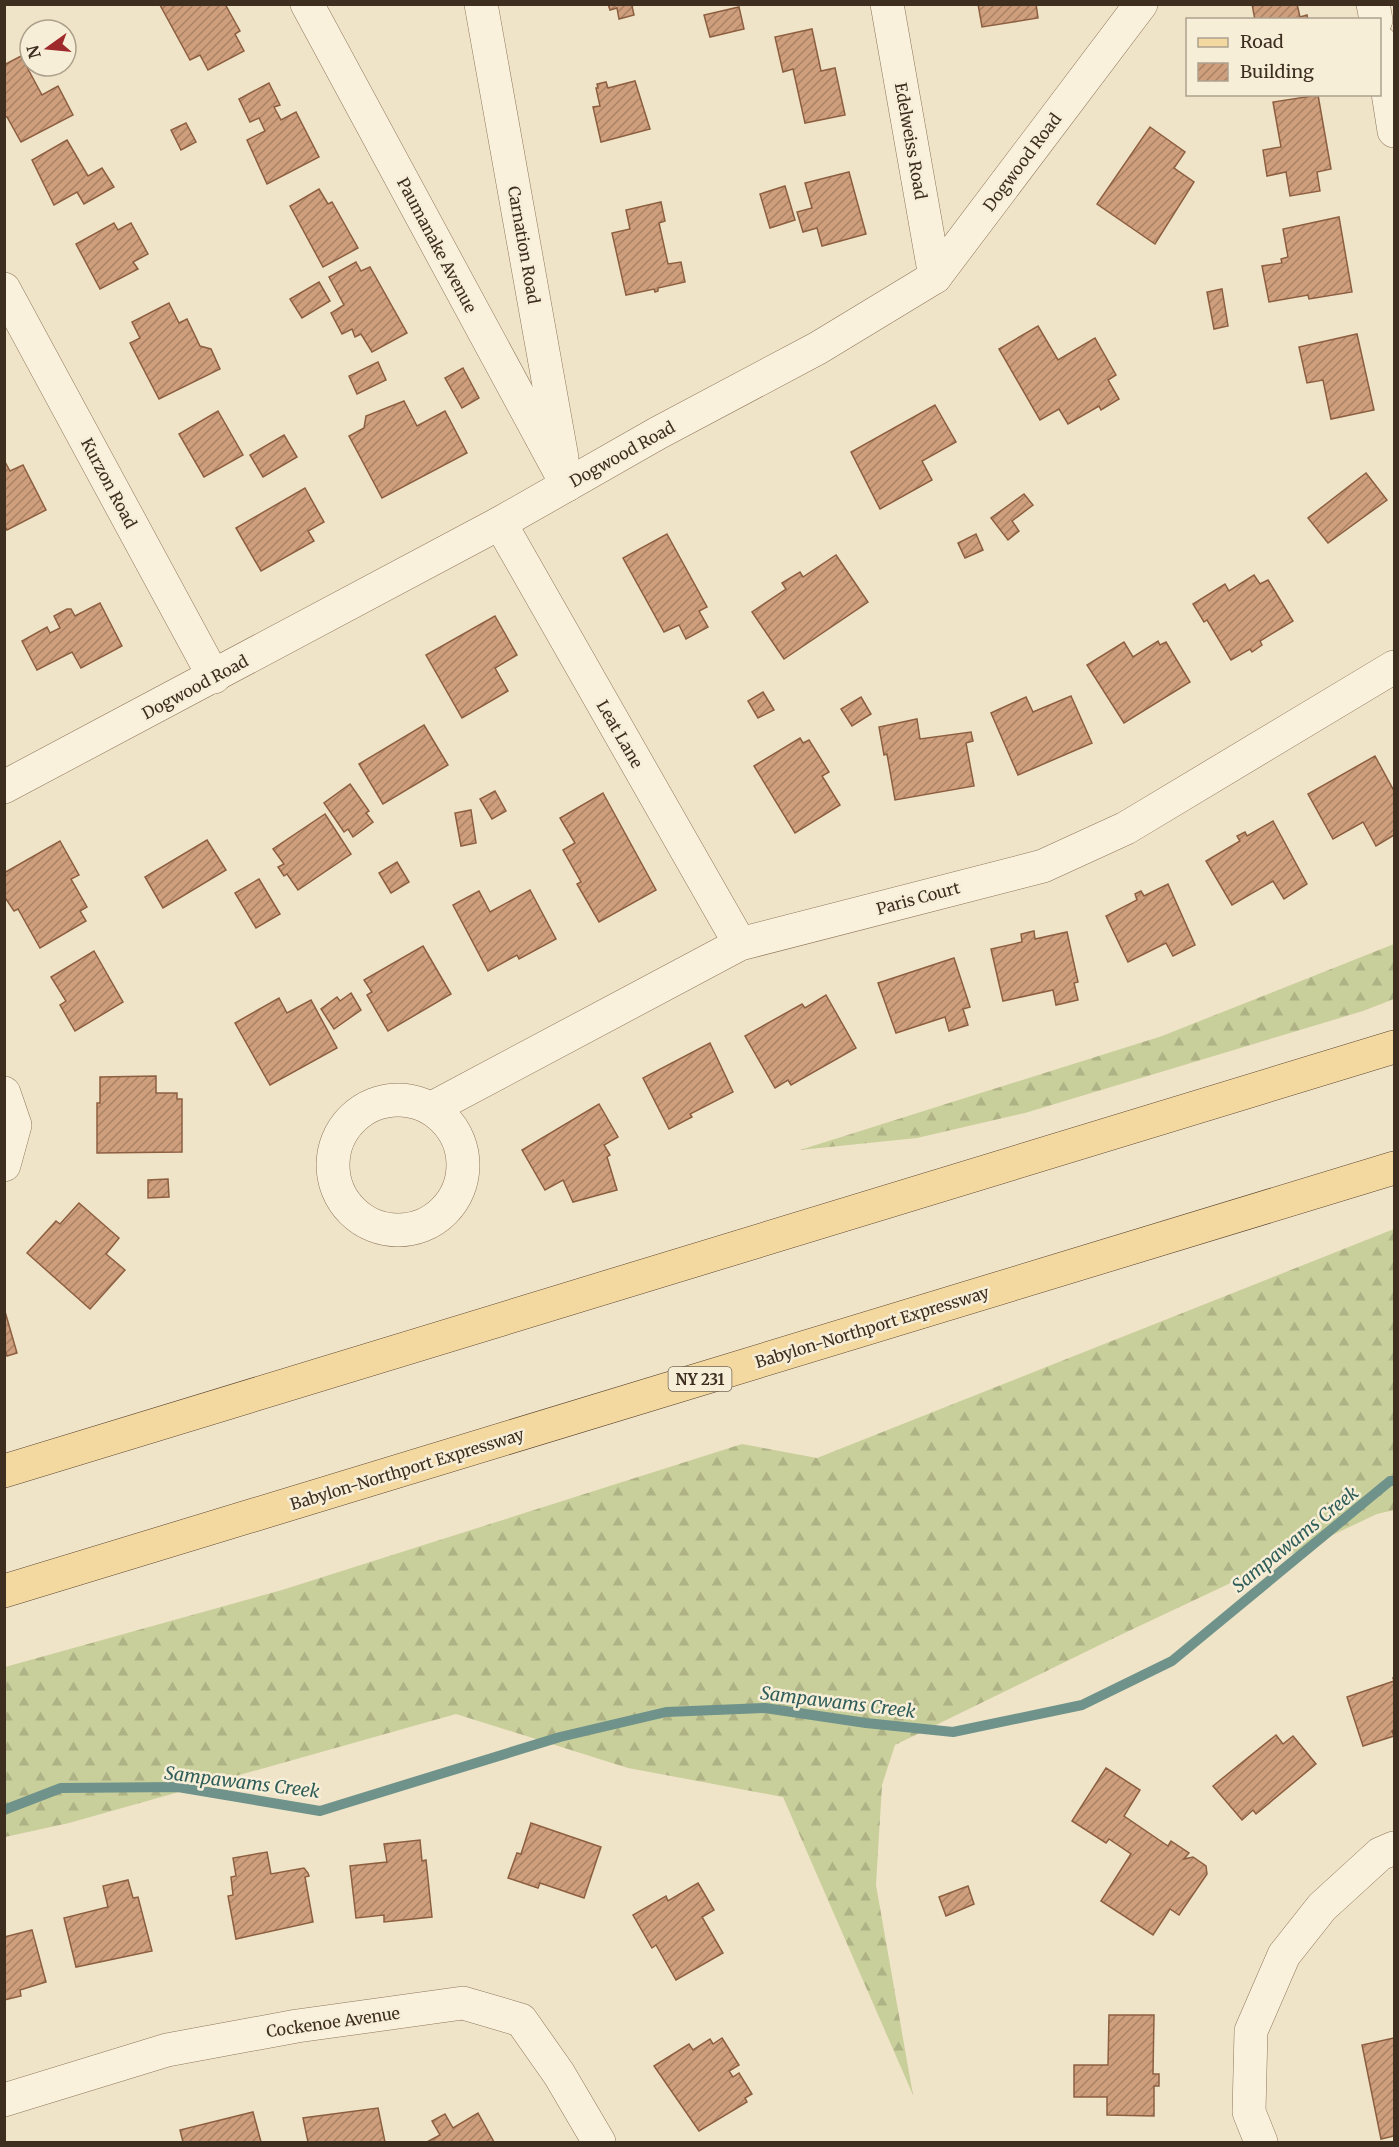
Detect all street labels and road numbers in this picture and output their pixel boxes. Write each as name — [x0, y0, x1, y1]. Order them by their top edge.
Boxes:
street label: Edelweiss Road — [891, 81, 931, 201]
street label: Dogwood Road — [979, 109, 1065, 215]
street label: Paumanake Avenue — [393, 174, 481, 316]
street label: Carnation Road — [504, 184, 544, 306]
street label: Dogwood Road — [566, 417, 678, 491]
street label: Kurzon Road — [77, 434, 141, 532]
street label: Dogwood Road — [139, 651, 252, 723]
street label: Leat Lane — [593, 697, 647, 771]
street label: Paris Court — [874, 877, 963, 919]
street label: Babylon-Northport Expressway — [753, 1282, 992, 1372]
road number: NY 231 — [668, 1367, 732, 1391]
street label: Babylon-Northport Expressway — [288, 1424, 527, 1514]
street label: Cockenoe Avenue — [265, 2003, 401, 2041]

